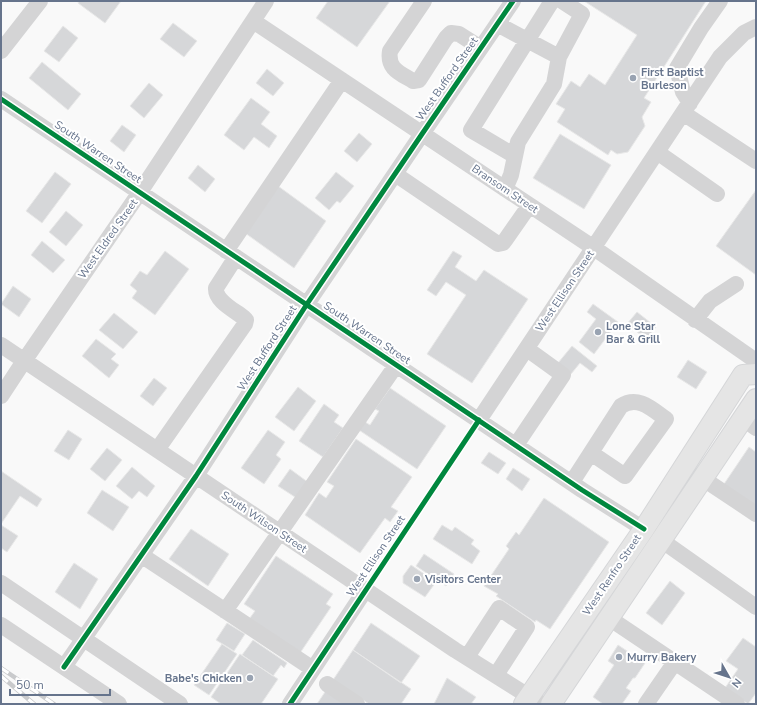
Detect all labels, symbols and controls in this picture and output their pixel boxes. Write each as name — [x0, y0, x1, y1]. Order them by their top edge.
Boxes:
street label: West Bufford Street — [412, 34, 482, 124]
place label: First Baptist Burleson — [641, 65, 704, 93]
marker: First Baptist Burleson — [628, 73, 638, 83]
street label: South Warren Street — [52, 117, 145, 187]
street label: Bransom Street — [469, 161, 541, 217]
street label: West Eldred Street — [75, 196, 141, 282]
street label: West Ellison Street — [532, 247, 598, 335]
street label: South Warren Street — [321, 298, 414, 368]
street label: West Bufford Street — [234, 302, 300, 394]
place label: Lone Star Bar & Grill — [606, 319, 661, 347]
marker: Lone Star Bar & Grill — [593, 327, 603, 337]
street label: South Wilson Street — [218, 488, 310, 556]
street label: West Ellison Street — [343, 512, 409, 600]
street label: West Renfro Street — [579, 531, 645, 619]
place label: Visitors Center — [424, 572, 502, 587]
marker: Visitors Center — [412, 574, 422, 584]
place label: Murry Bakery — [627, 650, 697, 665]
marker: Murry Bakery — [614, 652, 624, 662]
north arrow — [709, 657, 749, 697]
scale bar — [10, 671, 110, 697]
place label: Babe's Chicken — [165, 671, 242, 686]
marker: Babe's Chicken — [245, 673, 255, 683]
text: N — [728, 675, 745, 691]
text: 50 m — [16, 677, 44, 693]

